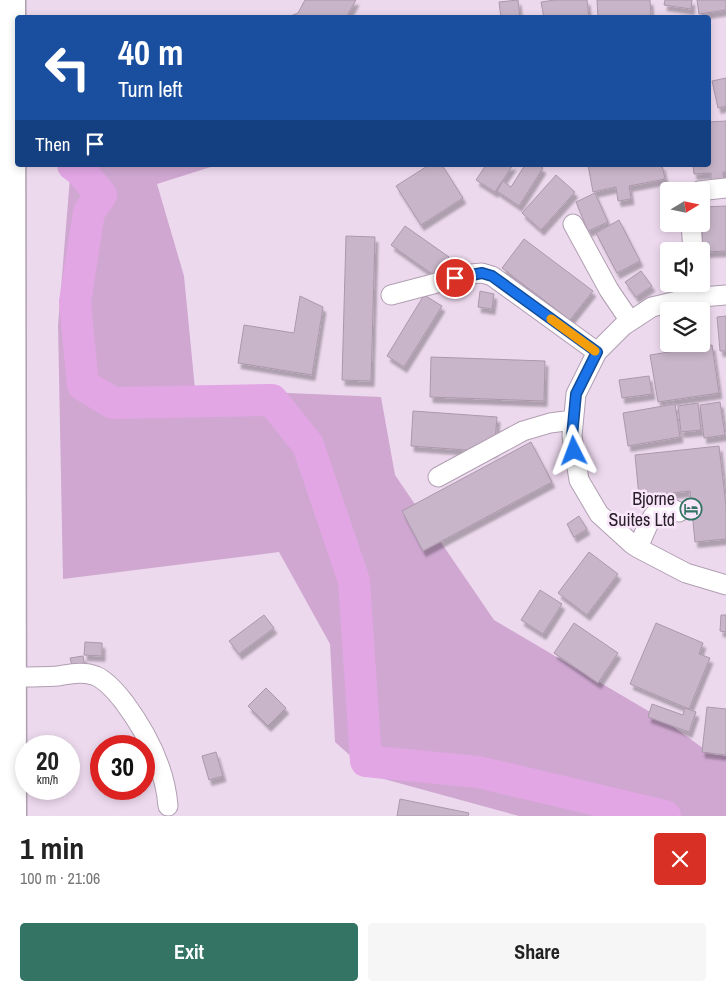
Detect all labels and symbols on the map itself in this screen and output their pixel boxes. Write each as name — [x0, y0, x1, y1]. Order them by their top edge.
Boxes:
north arrow — [660, 182, 710, 232]
pin — [434, 257, 476, 299]
position arrow — [547, 424, 599, 476]
place label: Bjorne Suites Ltd — [609, 486, 675, 532]
hotel icon: Bjorne Suites Ltd — [679, 497, 703, 521]
speed limit sign: 30 — [90, 735, 155, 800]

